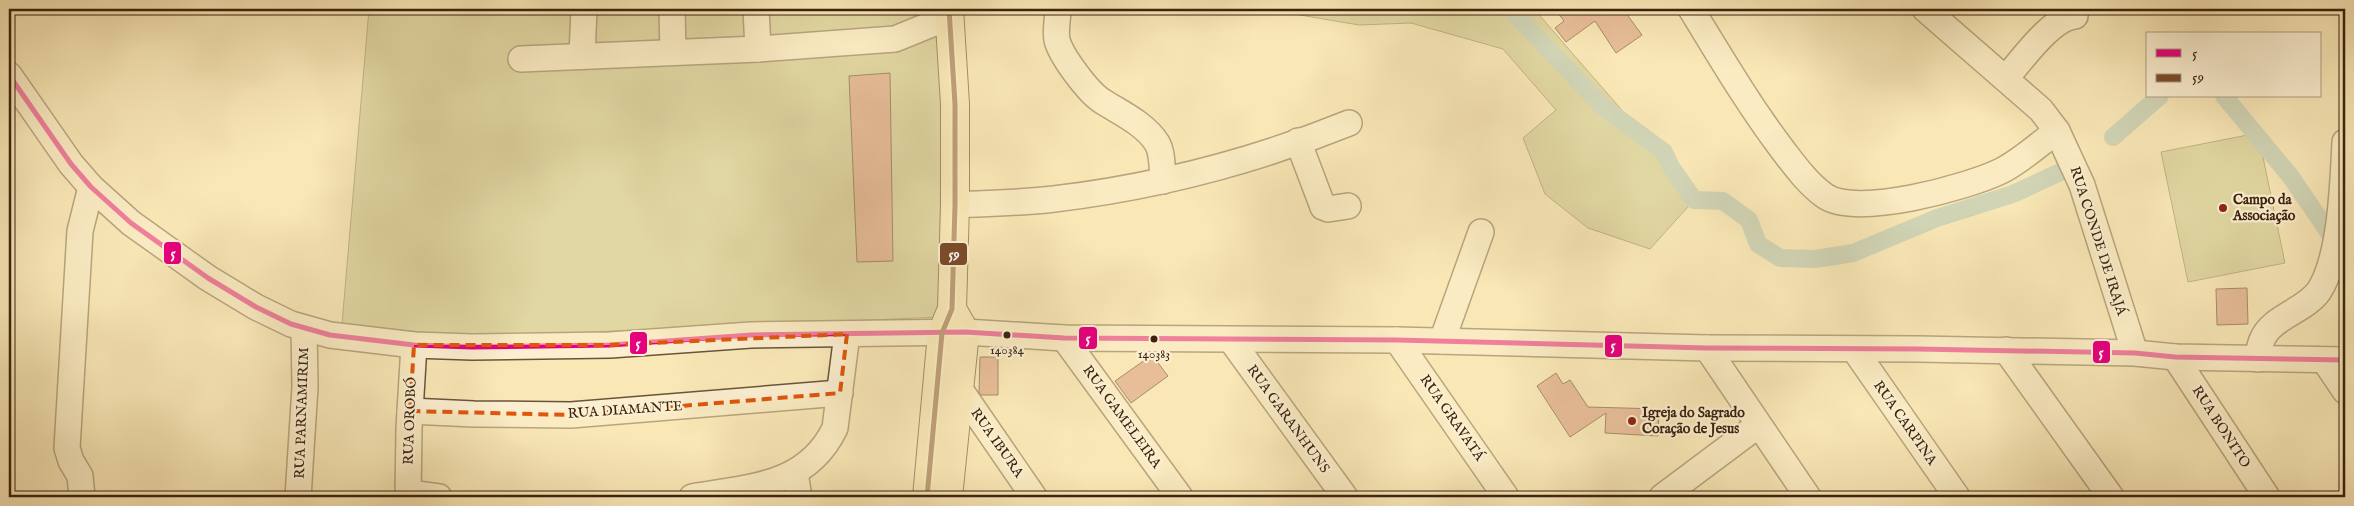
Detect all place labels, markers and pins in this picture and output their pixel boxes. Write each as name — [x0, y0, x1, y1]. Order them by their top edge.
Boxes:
place label: Campo da Associação — [2232, 191, 2296, 225]
marker: Campo da Associação — [2217, 202, 2229, 214]
marker: 140384 — [1002, 330, 1012, 340]
marker: 140383 — [1149, 334, 1159, 344]
place label: 140384 — [990, 342, 1025, 359]
place label: 140383 — [1138, 346, 1170, 363]
place label: Igreja do Sagrado Coração de Jesus — [1642, 404, 1745, 438]
marker: Igreja do Sagrado Coração de Jesus — [1626, 415, 1638, 427]

